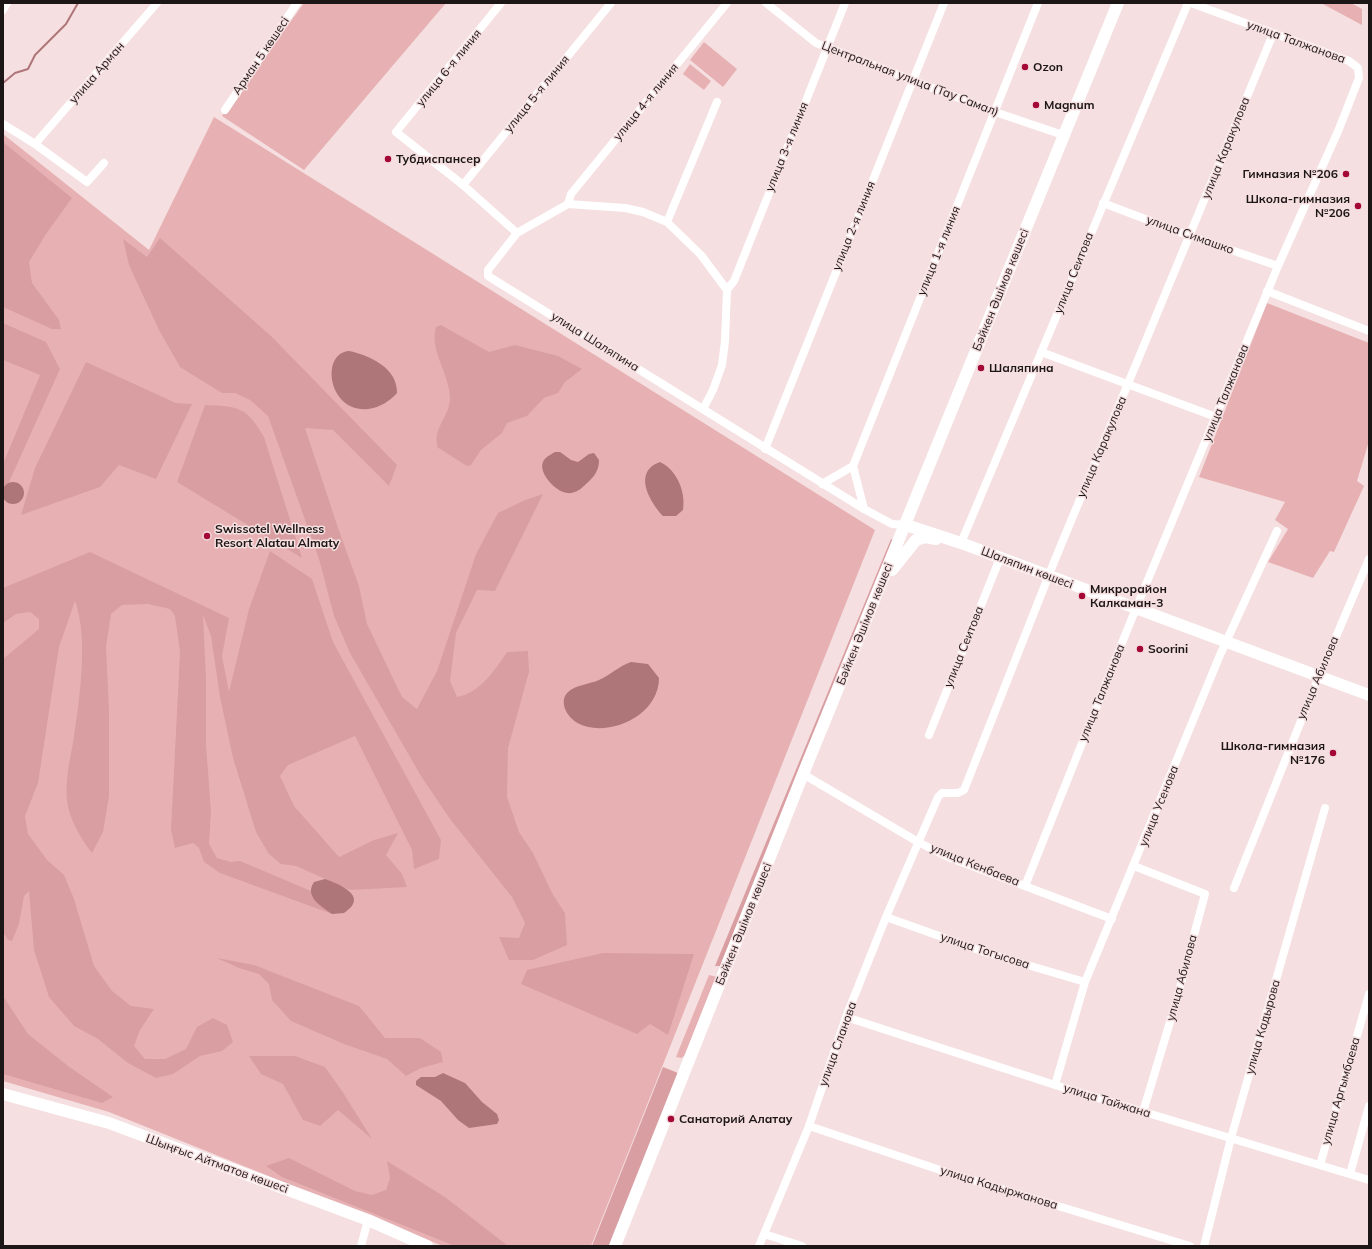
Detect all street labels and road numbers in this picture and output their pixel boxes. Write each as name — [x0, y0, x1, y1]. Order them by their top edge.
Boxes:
street label: Арман 5 көшесі — [230, 14, 292, 98]
street label: улица Талжанова — [1245, 17, 1347, 67]
street label: улица 6-я линия — [413, 26, 485, 110]
street label: Центральная улица (Тау Самал) — [819, 38, 1001, 120]
street label: улица Арман — [66, 39, 128, 107]
street label: улица 5-я линия — [501, 52, 573, 136]
street label: улица 4-я линия — [610, 60, 682, 144]
street label: улица Каракулова — [1199, 95, 1253, 201]
street label: улица 3-я линия — [762, 100, 812, 194]
street label: улица 2-я линия — [829, 179, 879, 273]
street label: улица 1-я линия — [914, 204, 964, 298]
street label: улица Симашко — [1144, 212, 1236, 258]
street label: Бәйкен Әшімов көшесі — [970, 227, 1032, 353]
street label: улица Сеитова — [1051, 230, 1097, 316]
street label: улица Шаляпина — [548, 309, 642, 375]
street label: улица Талжанова — [1200, 342, 1252, 444]
street label: улица Каракулова — [1074, 394, 1130, 500]
street label: Шаляпин көшесі — [979, 544, 1075, 592]
street label: Бәйкен Әшімов көшесі — [834, 561, 896, 687]
street label: улица Сеитова — [941, 604, 987, 690]
street label: улица Абилова — [1294, 634, 1342, 722]
street label: улица Талжанова — [1076, 642, 1128, 744]
street label: улица Усенова — [1136, 763, 1182, 849]
street label: улица Кенбаева — [928, 841, 1022, 889]
street label: Бәйкен Әшімов көшесі — [713, 861, 775, 987]
street label: улица Тогысова — [939, 930, 1031, 972]
street label: улица Абилова — [1164, 933, 1200, 1023]
street label: улица Кадырова — [1243, 978, 1283, 1076]
street label: улица Сланова — [816, 1000, 860, 1088]
street label: улица Аргымбаева — [1319, 1035, 1363, 1147]
street label: улица Тайжана — [1062, 1081, 1152, 1121]
street label: Шыңғыс Айтматов көшесі — [144, 1131, 290, 1197]
street label: улица Кадыржанова — [939, 1163, 1059, 1213]

